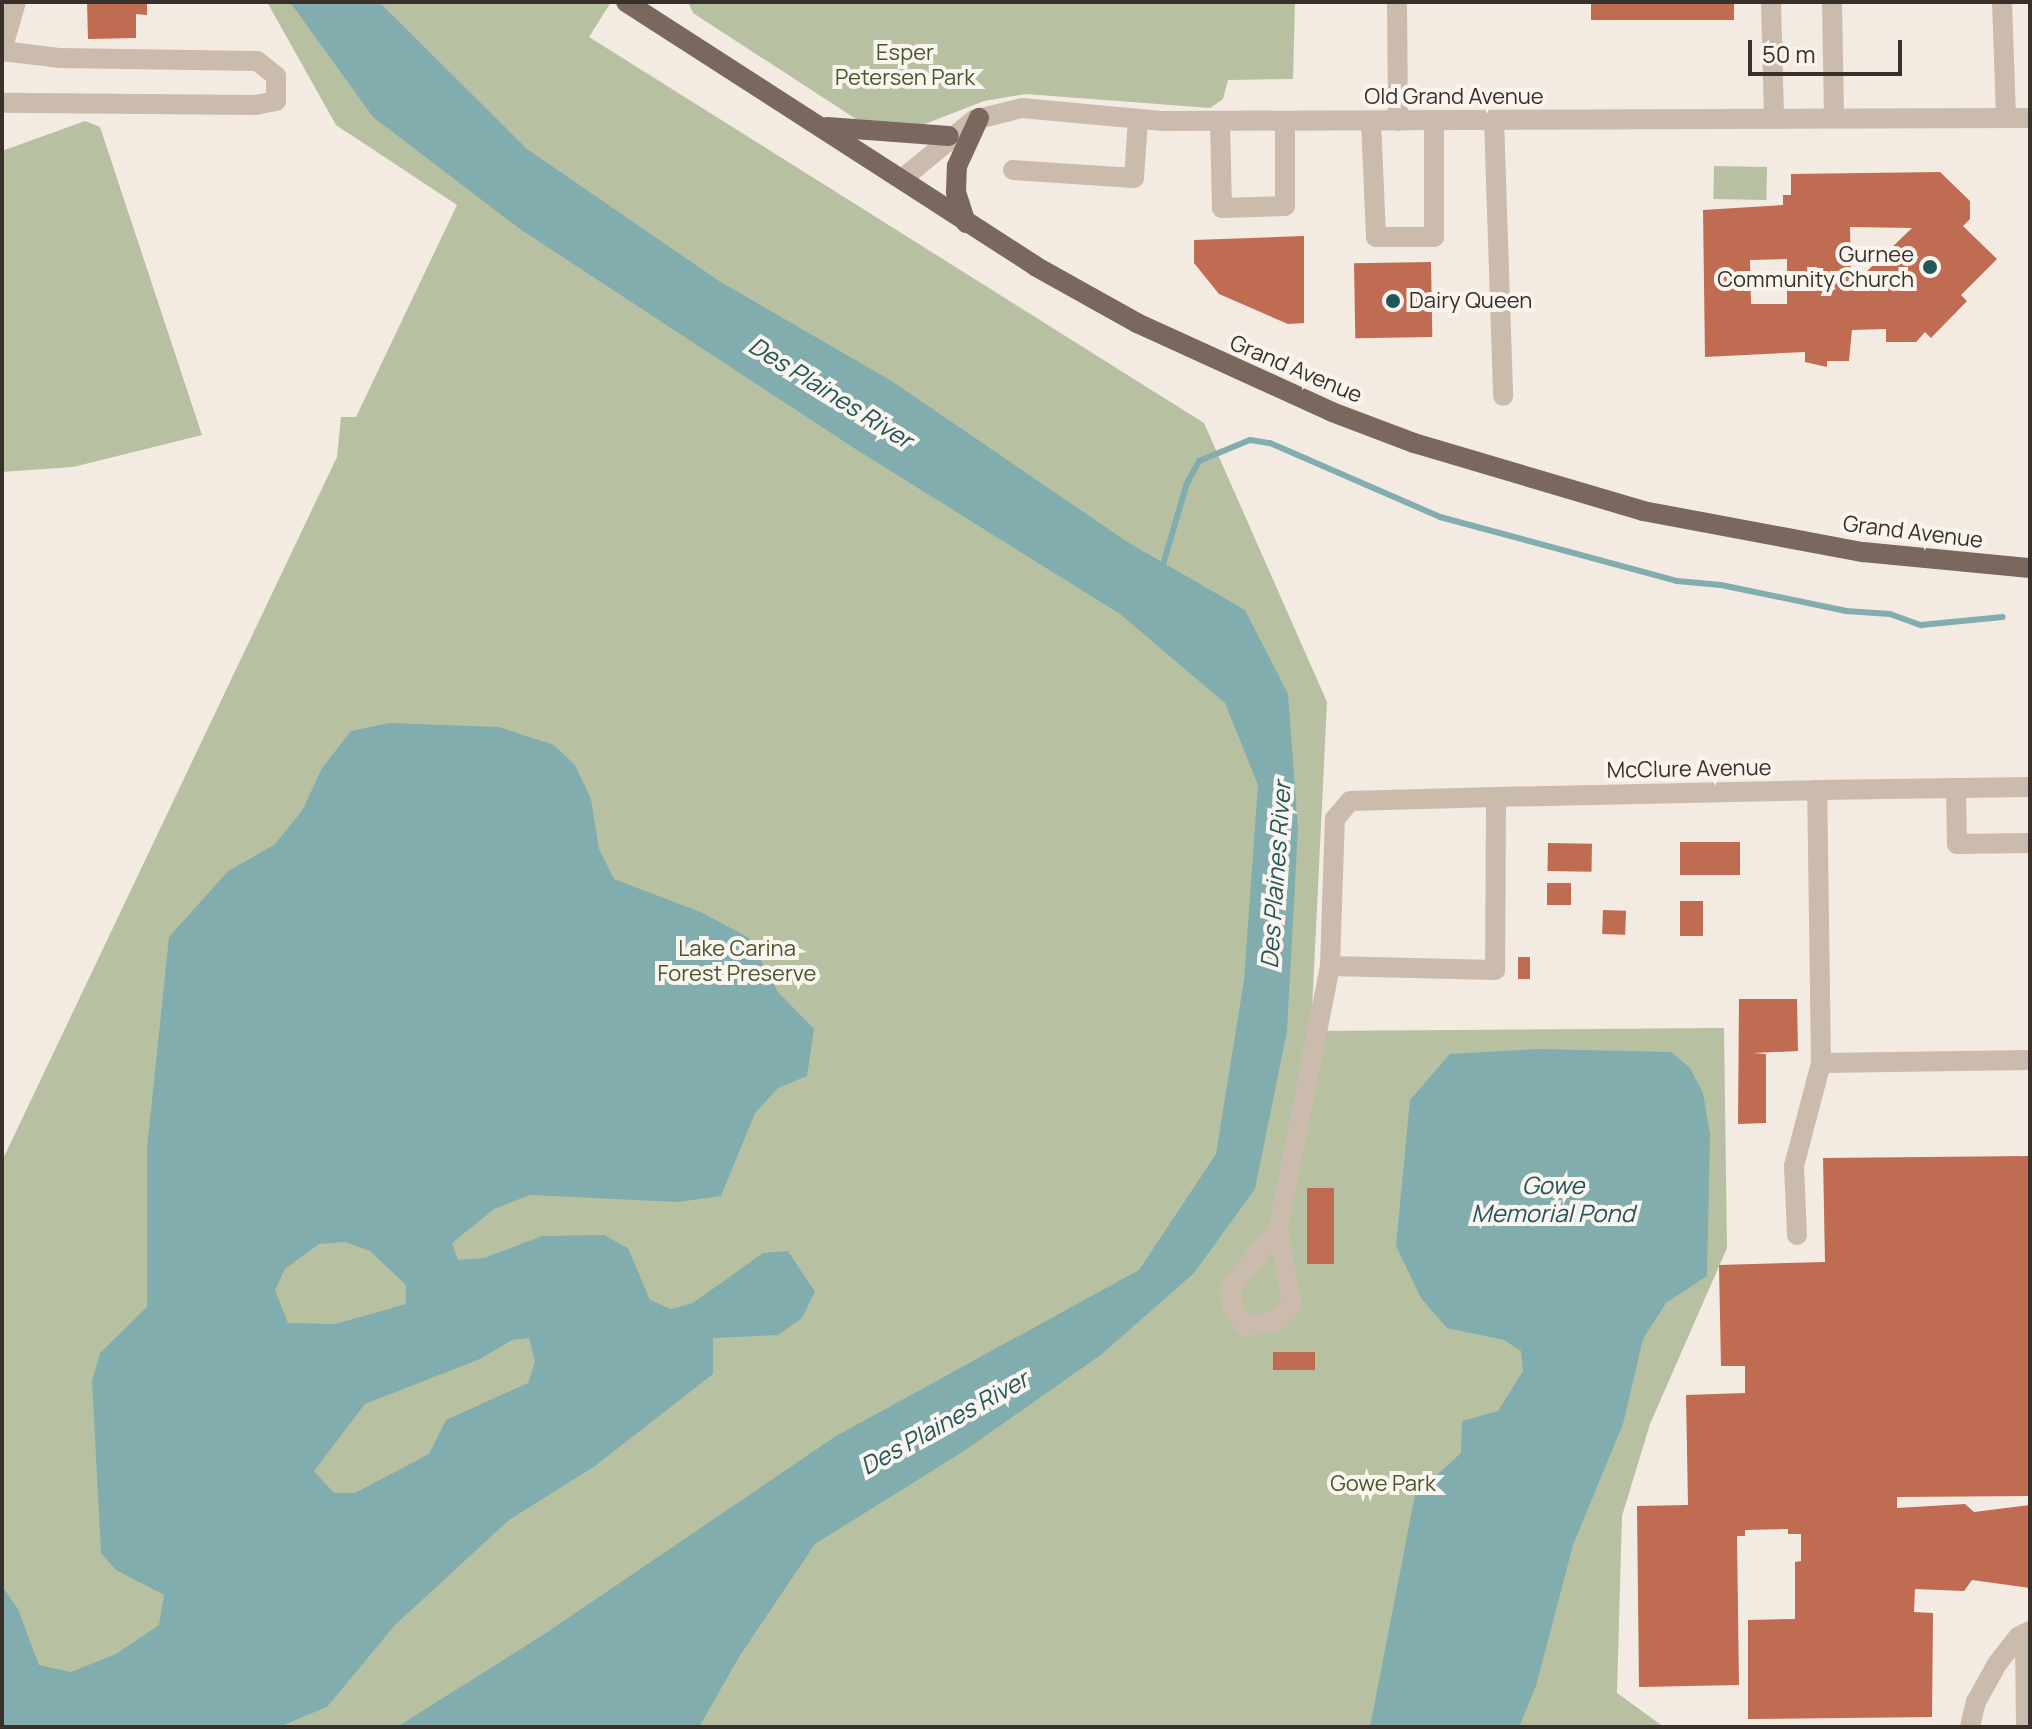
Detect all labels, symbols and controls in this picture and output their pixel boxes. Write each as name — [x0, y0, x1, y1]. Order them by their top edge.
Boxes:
scale bar — [1752, 24, 1906, 74]
text: 50 m — [1762, 37, 1816, 70]
park label: Esper Petersen Park — [835, 39, 975, 90]
street label: Old Grand Avenue — [1364, 84, 1544, 110]
place label: Gurnee Community Church — [1717, 241, 1914, 292]
marker: Gurnee Community Church — [1921, 258, 1939, 276]
place label: Dairy Queen — [1409, 288, 1532, 314]
marker: Dairy Queen — [1384, 292, 1402, 310]
street label: Grand Avenue — [1226, 329, 1366, 409]
water label: Des Plaines River — [744, 330, 918, 454]
street label: Grand Avenue — [1841, 510, 1985, 554]
street label: McClure Avenue — [1606, 754, 1772, 784]
water label: Des Plaines River — [1254, 781, 1296, 969]
park label: Lake Carina Forest Preserve — [658, 935, 816, 986]
water label: Gowe Memorial Pond — [1471, 1171, 1635, 1227]
water label: Des Plaines River — [855, 1364, 1033, 1480]
park label: Gowe Park — [1330, 1471, 1436, 1497]

